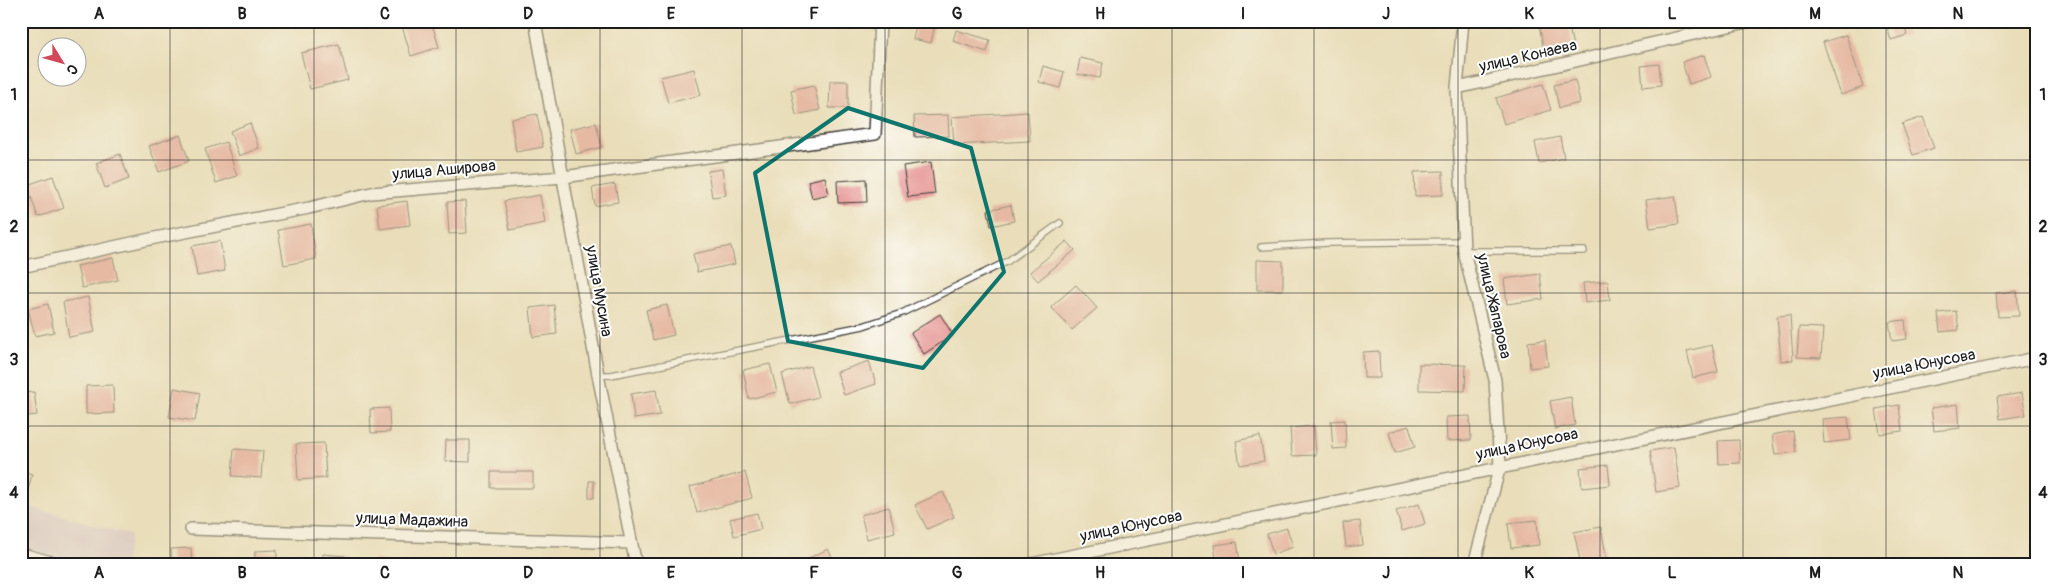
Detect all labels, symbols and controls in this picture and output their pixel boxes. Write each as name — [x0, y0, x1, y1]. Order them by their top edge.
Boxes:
text: A — [94, 4, 105, 24]
text: B — [237, 4, 247, 24]
text: C — [380, 4, 390, 24]
text: D — [523, 4, 533, 24]
text: E — [667, 4, 676, 24]
text: F — [809, 4, 819, 24]
text: G — [952, 4, 963, 24]
text: H — [1095, 4, 1105, 24]
text: I — [1241, 4, 1245, 24]
text: J — [1382, 4, 1390, 24]
text: K — [1524, 4, 1534, 24]
text: L — [1667, 4, 1677, 24]
text: M — [1809, 4, 1821, 24]
text: N — [1953, 4, 1964, 24]
street label: улица Конаева — [1476, 35, 1579, 77]
north arrow — [38, 38, 88, 88]
text: С — [62, 61, 81, 78]
text: 1 — [11, 85, 17, 105]
text: 1 — [2040, 85, 2046, 105]
street label: улица Аширова — [391, 156, 496, 185]
text: 2 — [10, 217, 19, 237]
text: 2 — [2039, 217, 2048, 237]
street label: улица Мусина — [581, 243, 617, 338]
street label: улица Жапарова — [1472, 250, 1516, 361]
street label: улица Юнусова — [1870, 344, 1977, 384]
text: 3 — [10, 350, 19, 370]
text: 3 — [2039, 350, 2048, 370]
street label: улица Юнусова — [1473, 423, 1580, 465]
text: 4 — [9, 483, 19, 503]
text: 4 — [2038, 483, 2048, 503]
street label: улица Юнусова — [1077, 505, 1184, 547]
street label: улица Мадажина — [355, 508, 468, 532]
text: A — [94, 563, 105, 583]
text: B — [237, 563, 247, 583]
text: C — [380, 563, 390, 583]
text: D — [523, 563, 533, 583]
text: E — [667, 563, 676, 583]
text: F — [809, 563, 819, 583]
text: G — [952, 563, 963, 583]
text: H — [1095, 563, 1105, 583]
text: I — [1241, 563, 1245, 583]
text: J — [1382, 563, 1390, 583]
text: K — [1524, 563, 1534, 583]
text: L — [1667, 563, 1677, 583]
text: M — [1809, 563, 1821, 583]
text: N — [1953, 563, 1964, 583]

